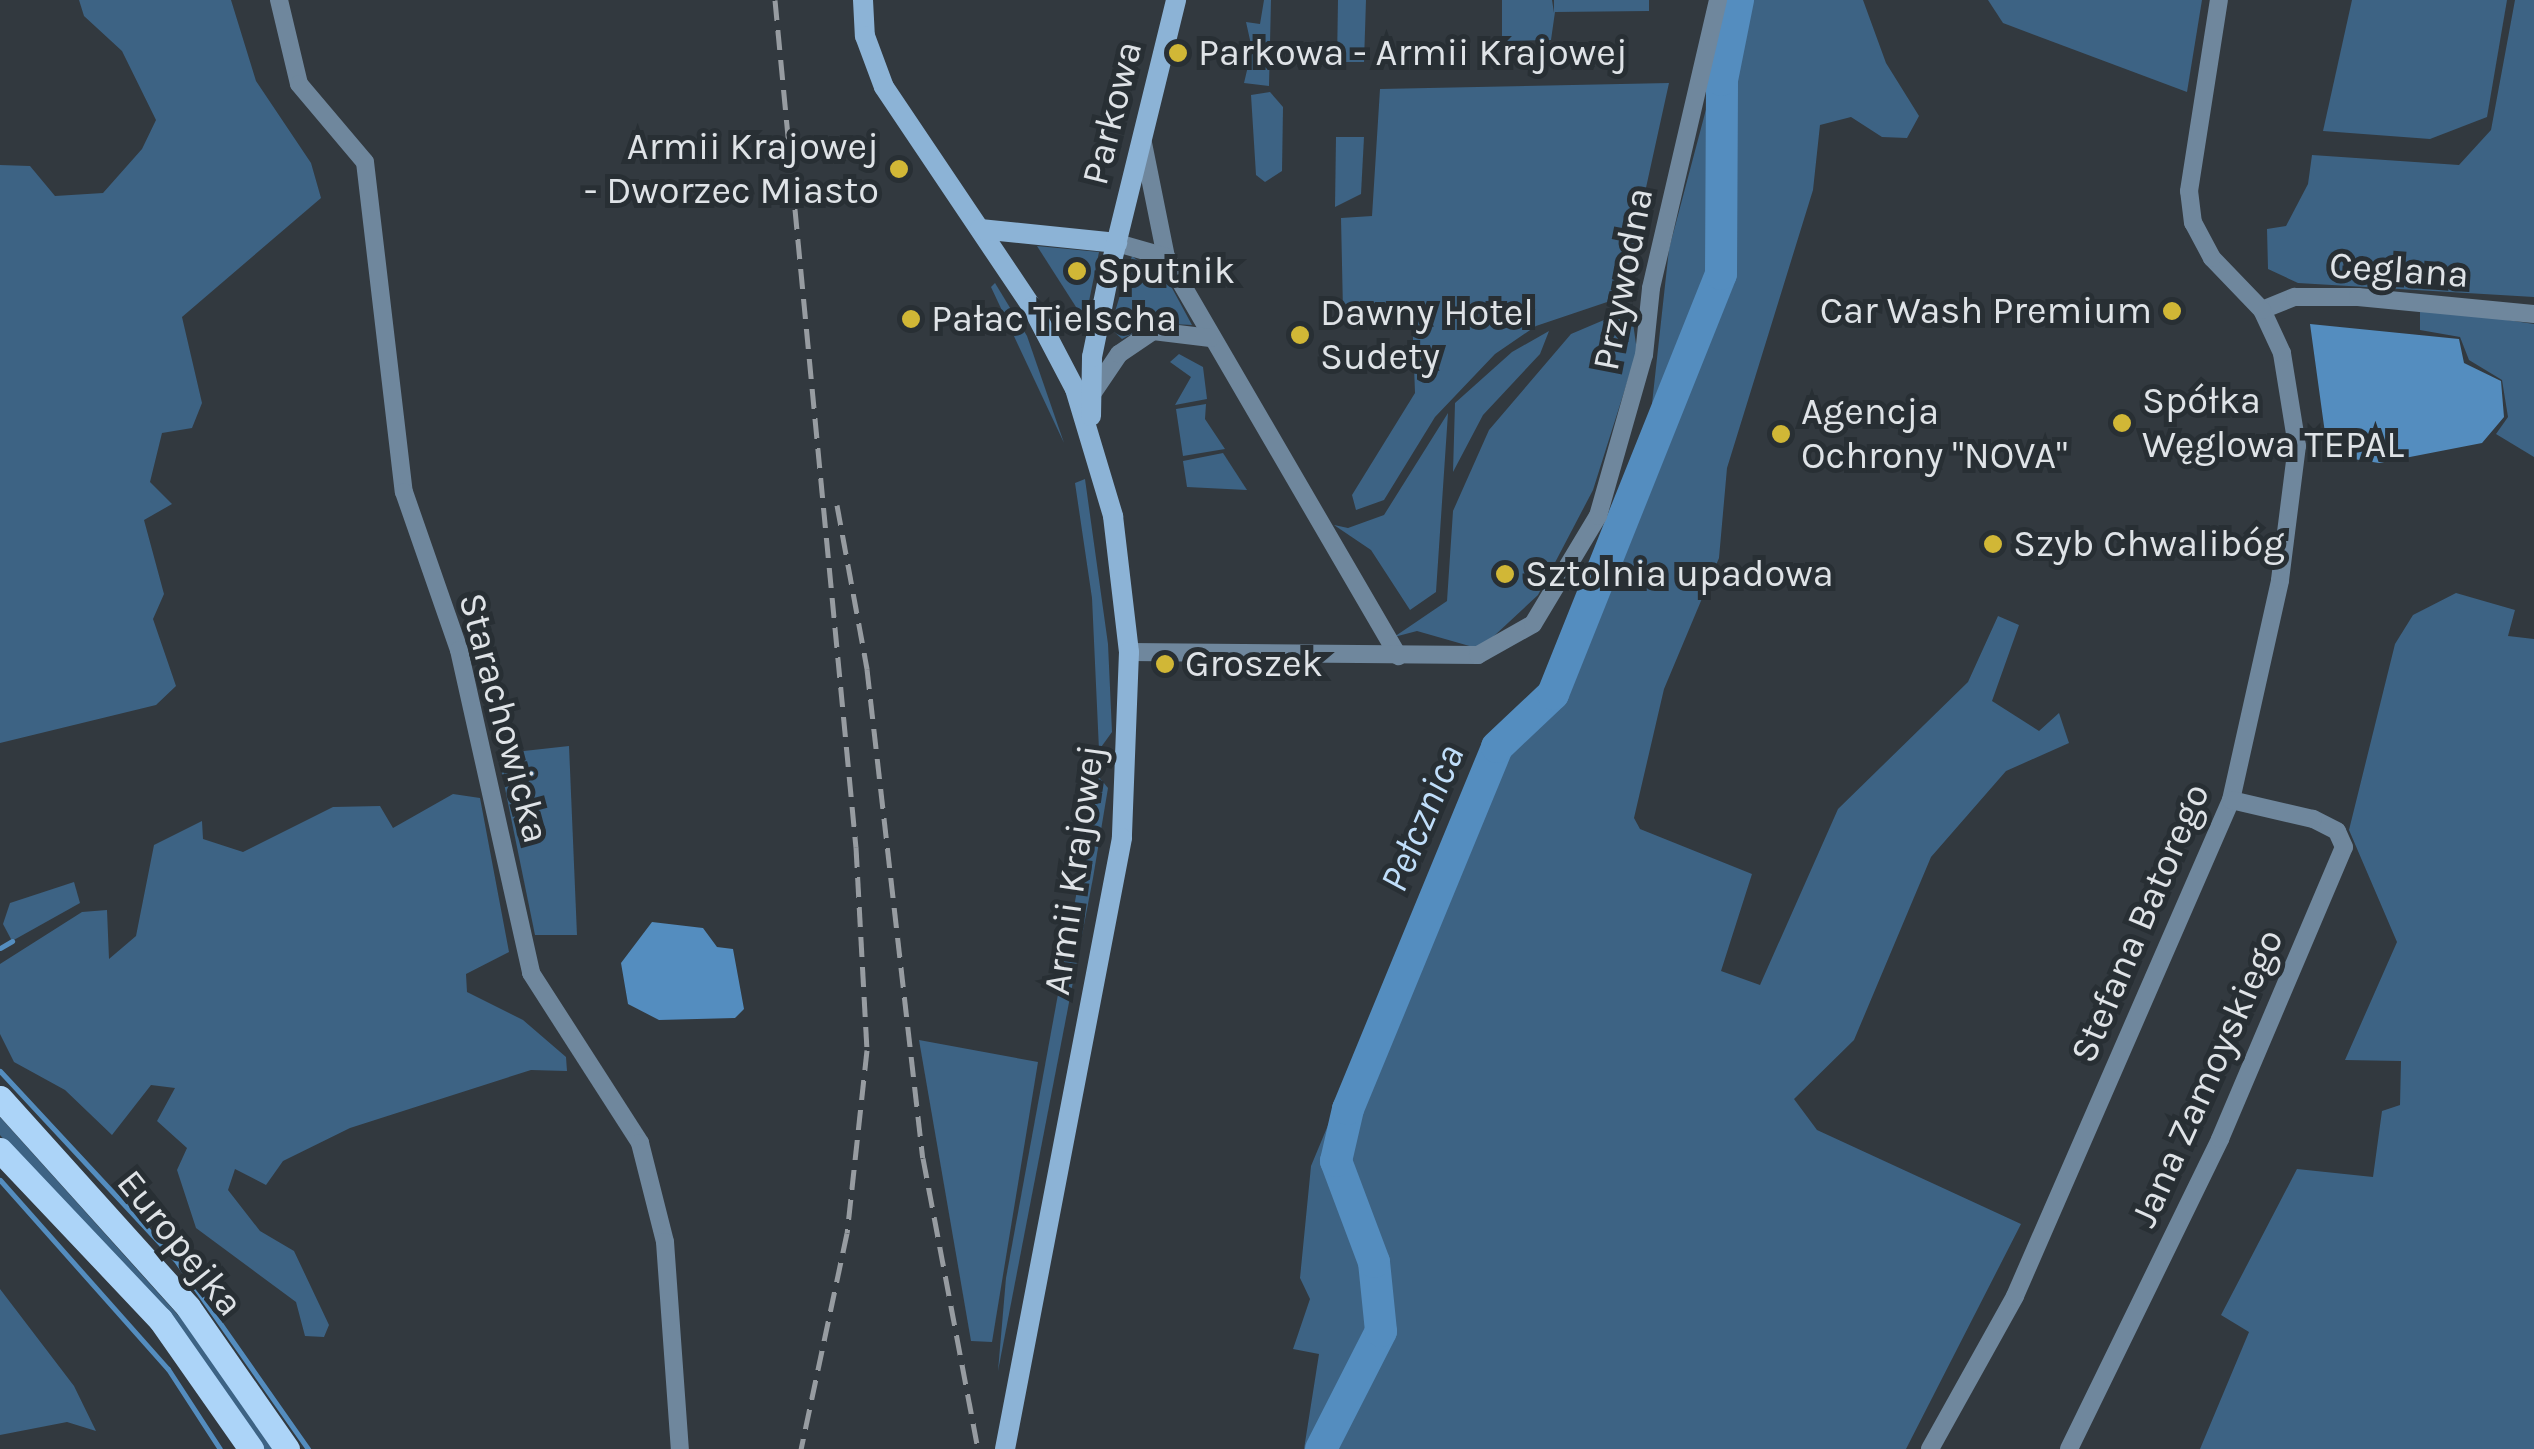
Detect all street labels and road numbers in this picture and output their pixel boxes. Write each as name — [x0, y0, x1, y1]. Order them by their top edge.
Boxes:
street label: Parkowa — [1072, 36, 1152, 190]
street label: Przywodna — [1583, 184, 1663, 374]
street label: Ceglana — [2328, 242, 2470, 298]
street label: Starachowicka — [449, 588, 559, 848]
street label: Armii Krajowej — [1034, 742, 1114, 998]
street label: Stefana Batorego — [2061, 777, 2219, 1069]
street label: Jana Zamoyskiego — [2121, 922, 2293, 1234]
street label: Europejka — [107, 1161, 253, 1325]

